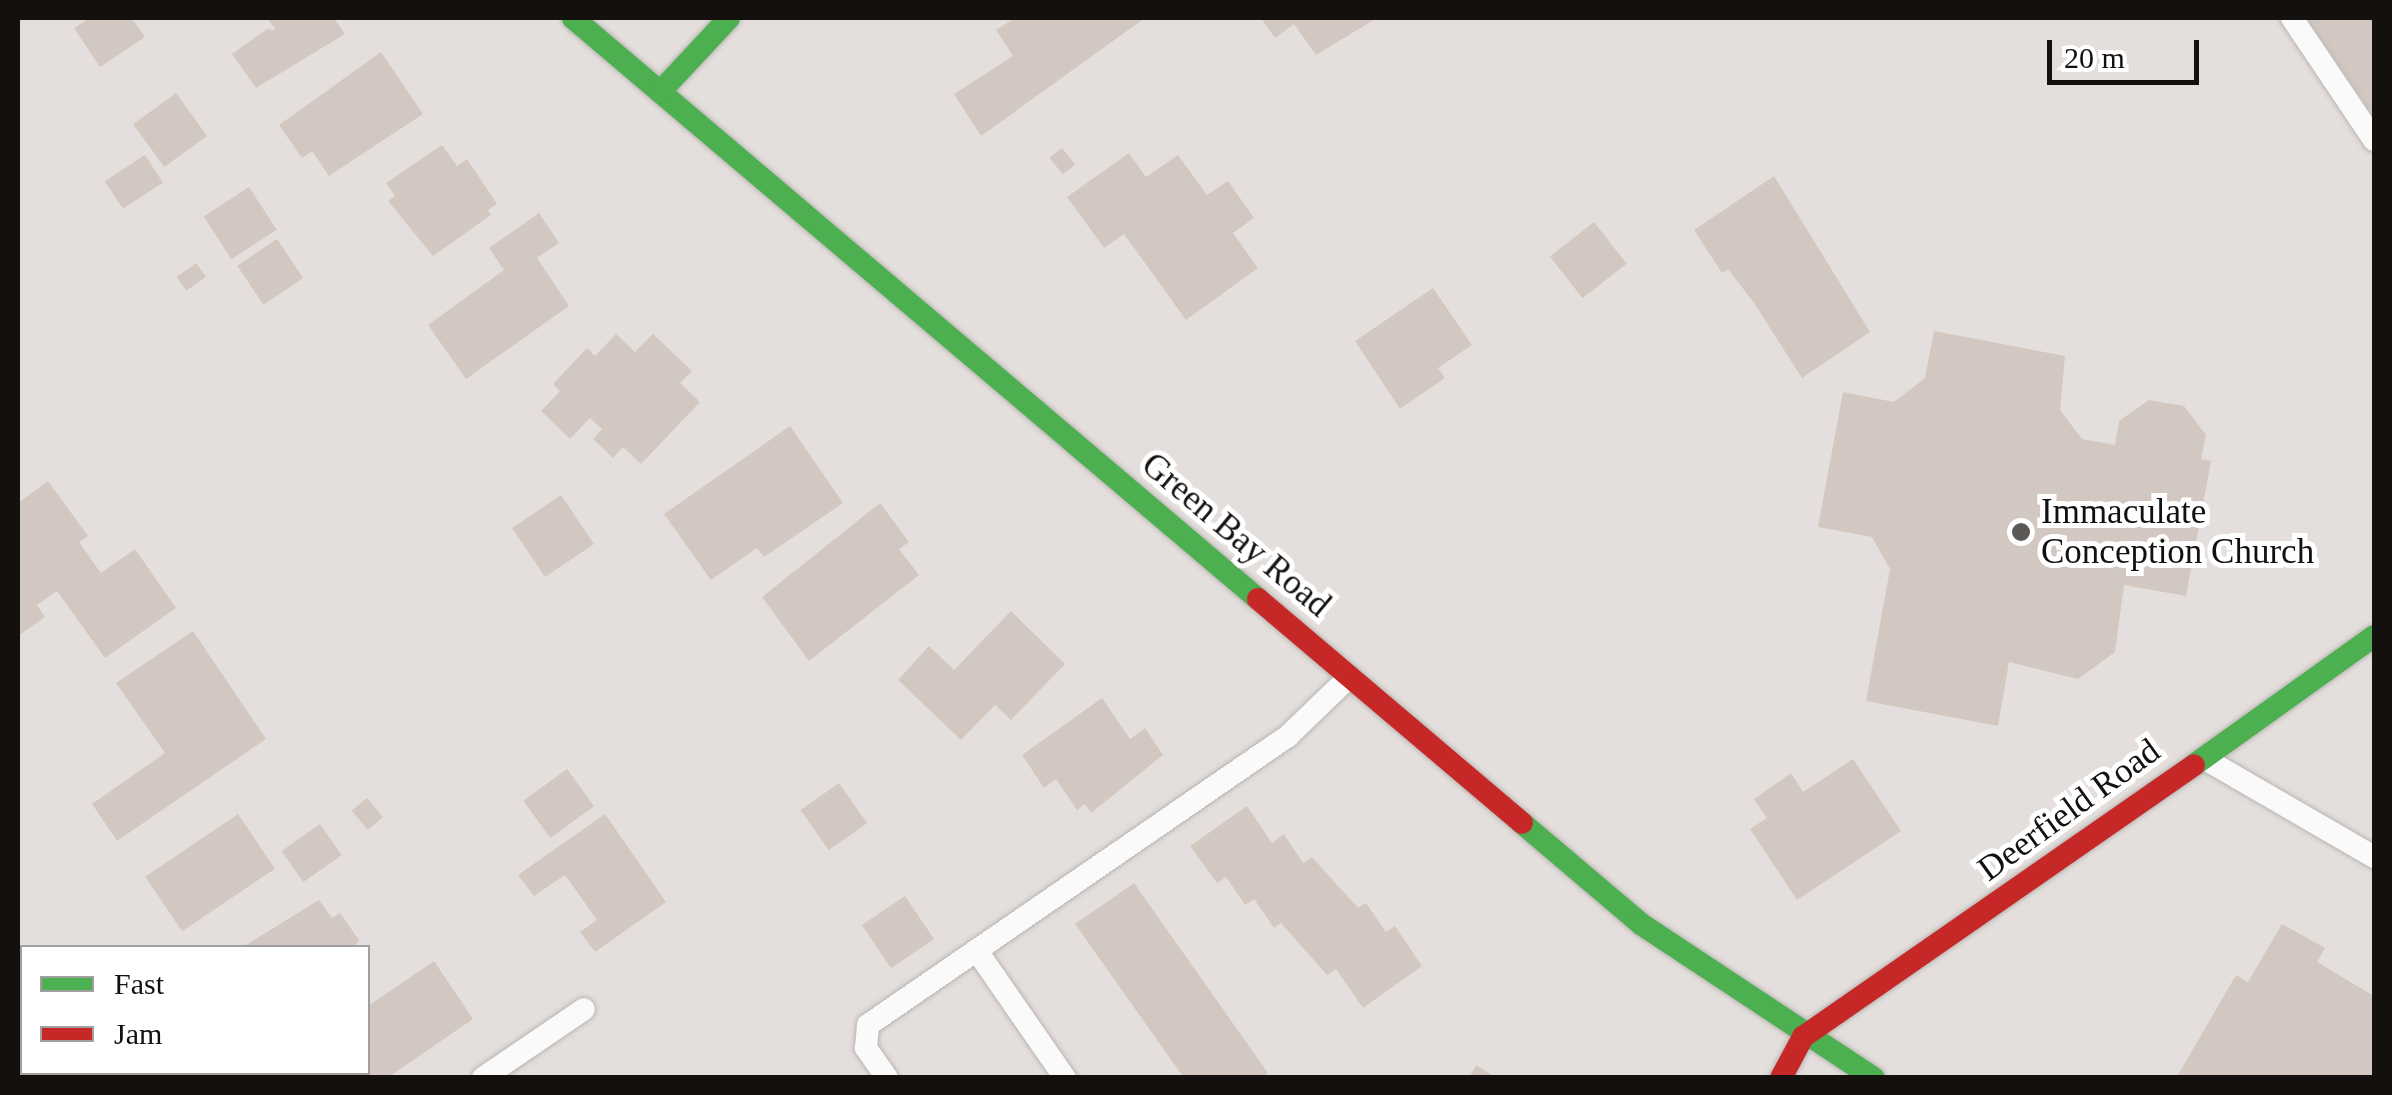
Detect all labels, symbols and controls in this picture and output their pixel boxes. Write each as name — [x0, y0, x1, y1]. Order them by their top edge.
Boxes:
scale bar — [2052, 20, 2204, 82]
text: 20 m — [2064, 41, 2125, 74]
street label: Green Bay Road — [1133, 444, 1339, 626]
place label: Immaculate Conception Church — [2041, 491, 2314, 573]
marker: Immaculate Conception Church — [2010, 521, 2032, 543]
street label: Deerfield Road — [1970, 730, 2168, 890]
legend — [20, 945, 370, 1075]
text: Fast — [114, 967, 164, 1000]
text: Jam — [114, 1017, 162, 1050]

